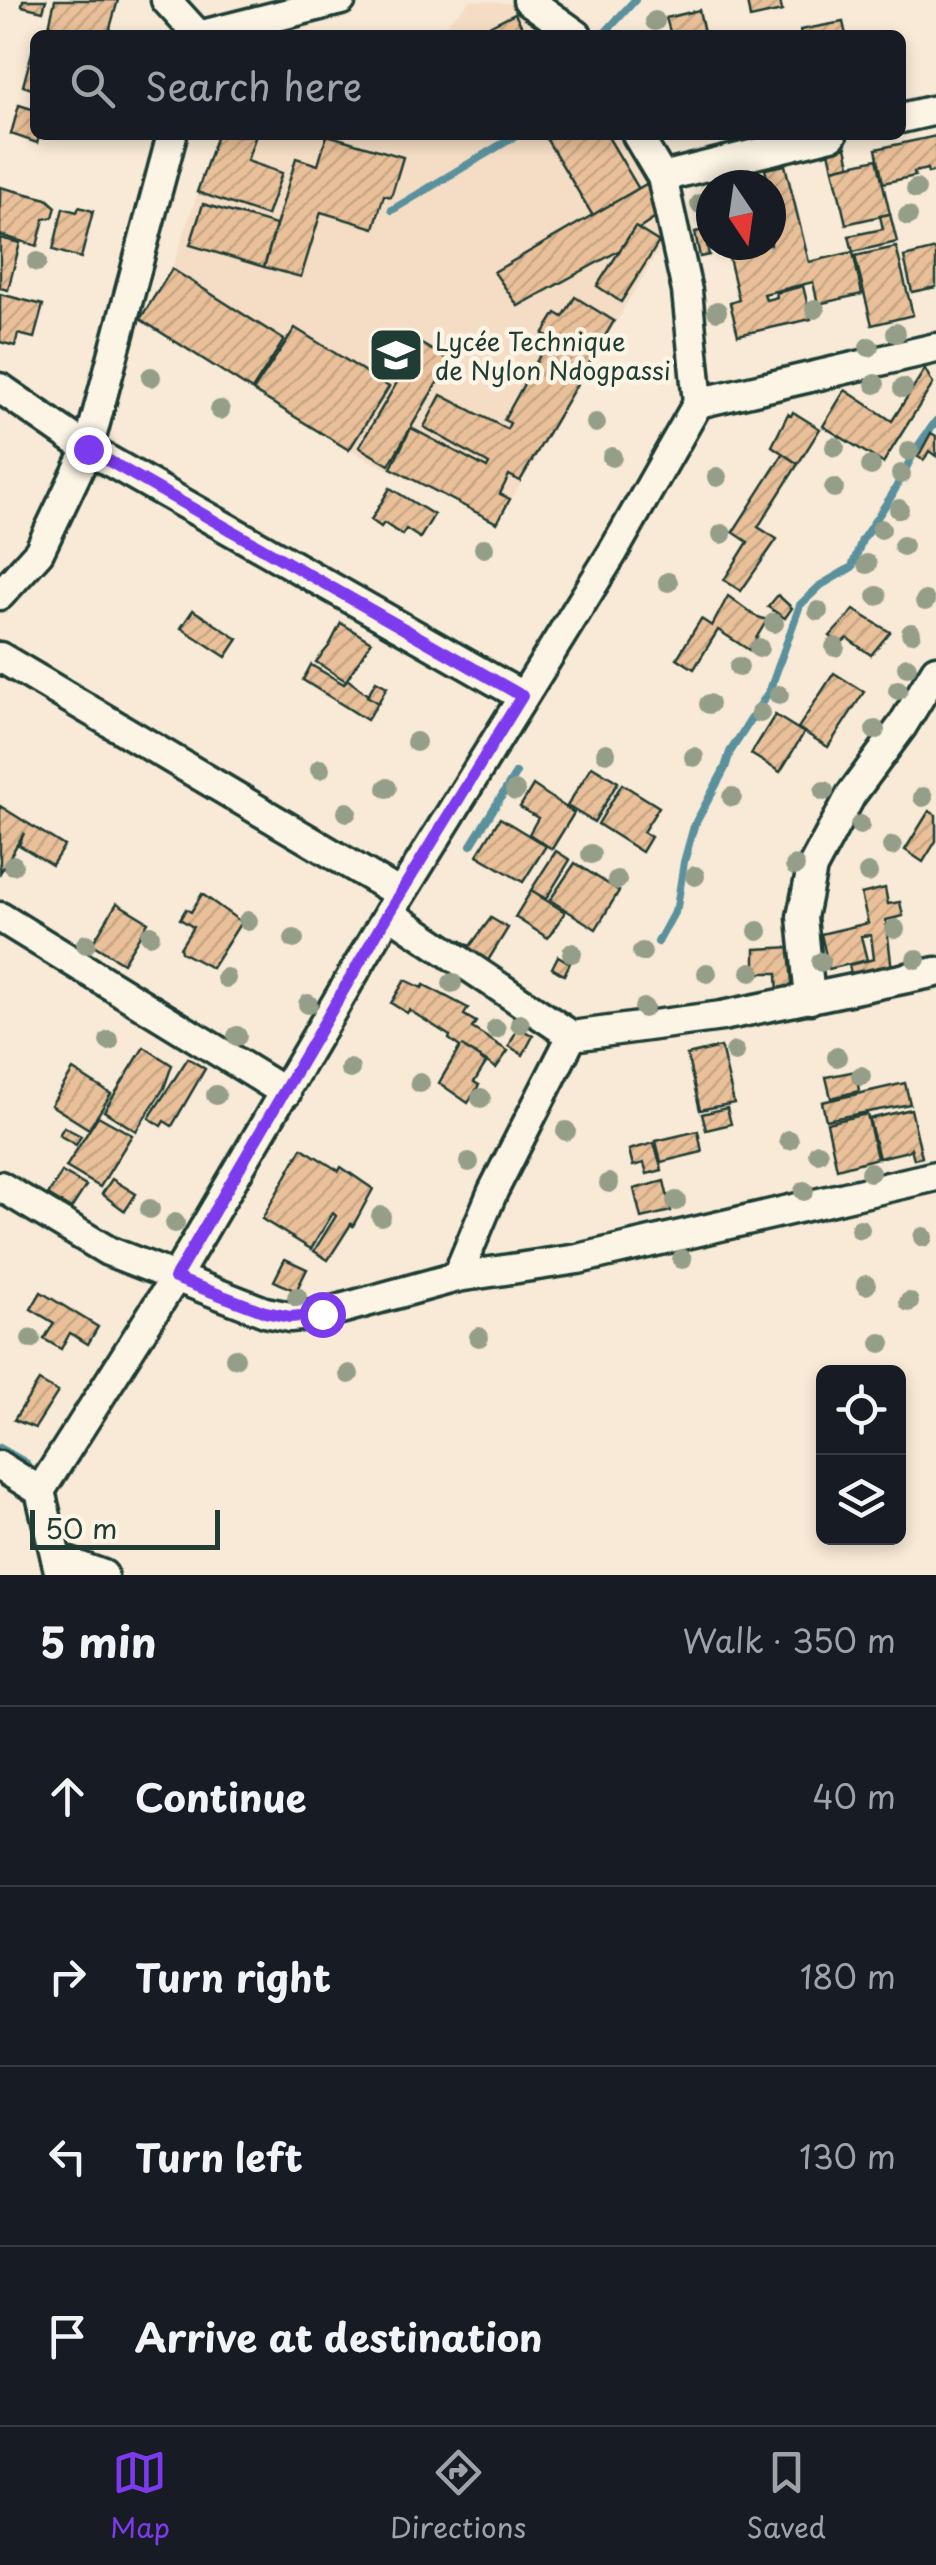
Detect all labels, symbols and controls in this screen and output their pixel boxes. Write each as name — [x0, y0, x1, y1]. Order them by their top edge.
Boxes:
search box — [30, 30, 906, 140]
text: Search here — [145, 57, 362, 114]
icon: search — [65, 58, 120, 113]
north arrow — [696, 170, 786, 260]
place label: Lycée Technique de Nylon Ndogpassi — [435, 322, 671, 389]
school or university icon: Lycée Technique de Nylon Ndogpassi — [366, 325, 426, 385]
route end — [66, 427, 112, 473]
route start — [300, 1292, 346, 1338]
map controls — [816, 1365, 906, 1545]
button: locate — [816, 1365, 906, 1455]
button: layers — [816, 1455, 906, 1545]
scale bar — [30, 1505, 220, 1550]
text: 50 m — [45, 1506, 118, 1549]
text: 5 min — [40, 1609, 157, 1672]
text: Walk · 350 m — [683, 1616, 896, 1664]
text: Continue — [135, 1768, 306, 1825]
icon: ahead — [40, 1769, 95, 1824]
text: 40 m — [812, 1772, 896, 1820]
text: Turn right — [135, 1948, 331, 2005]
icon: right — [40, 1949, 95, 2004]
text: 180 m — [800, 1952, 896, 2000]
text: Turn left — [135, 2128, 303, 2185]
icon: left — [40, 2129, 95, 2184]
text: 130 m — [799, 2132, 896, 2180]
text: Arrive at destination — [135, 2308, 543, 2365]
icon: arrive — [40, 2309, 95, 2364]
tab: Map — [110, 2445, 170, 2548]
tab: Directions — [390, 2445, 526, 2548]
tab: Saved — [746, 2445, 826, 2548]

